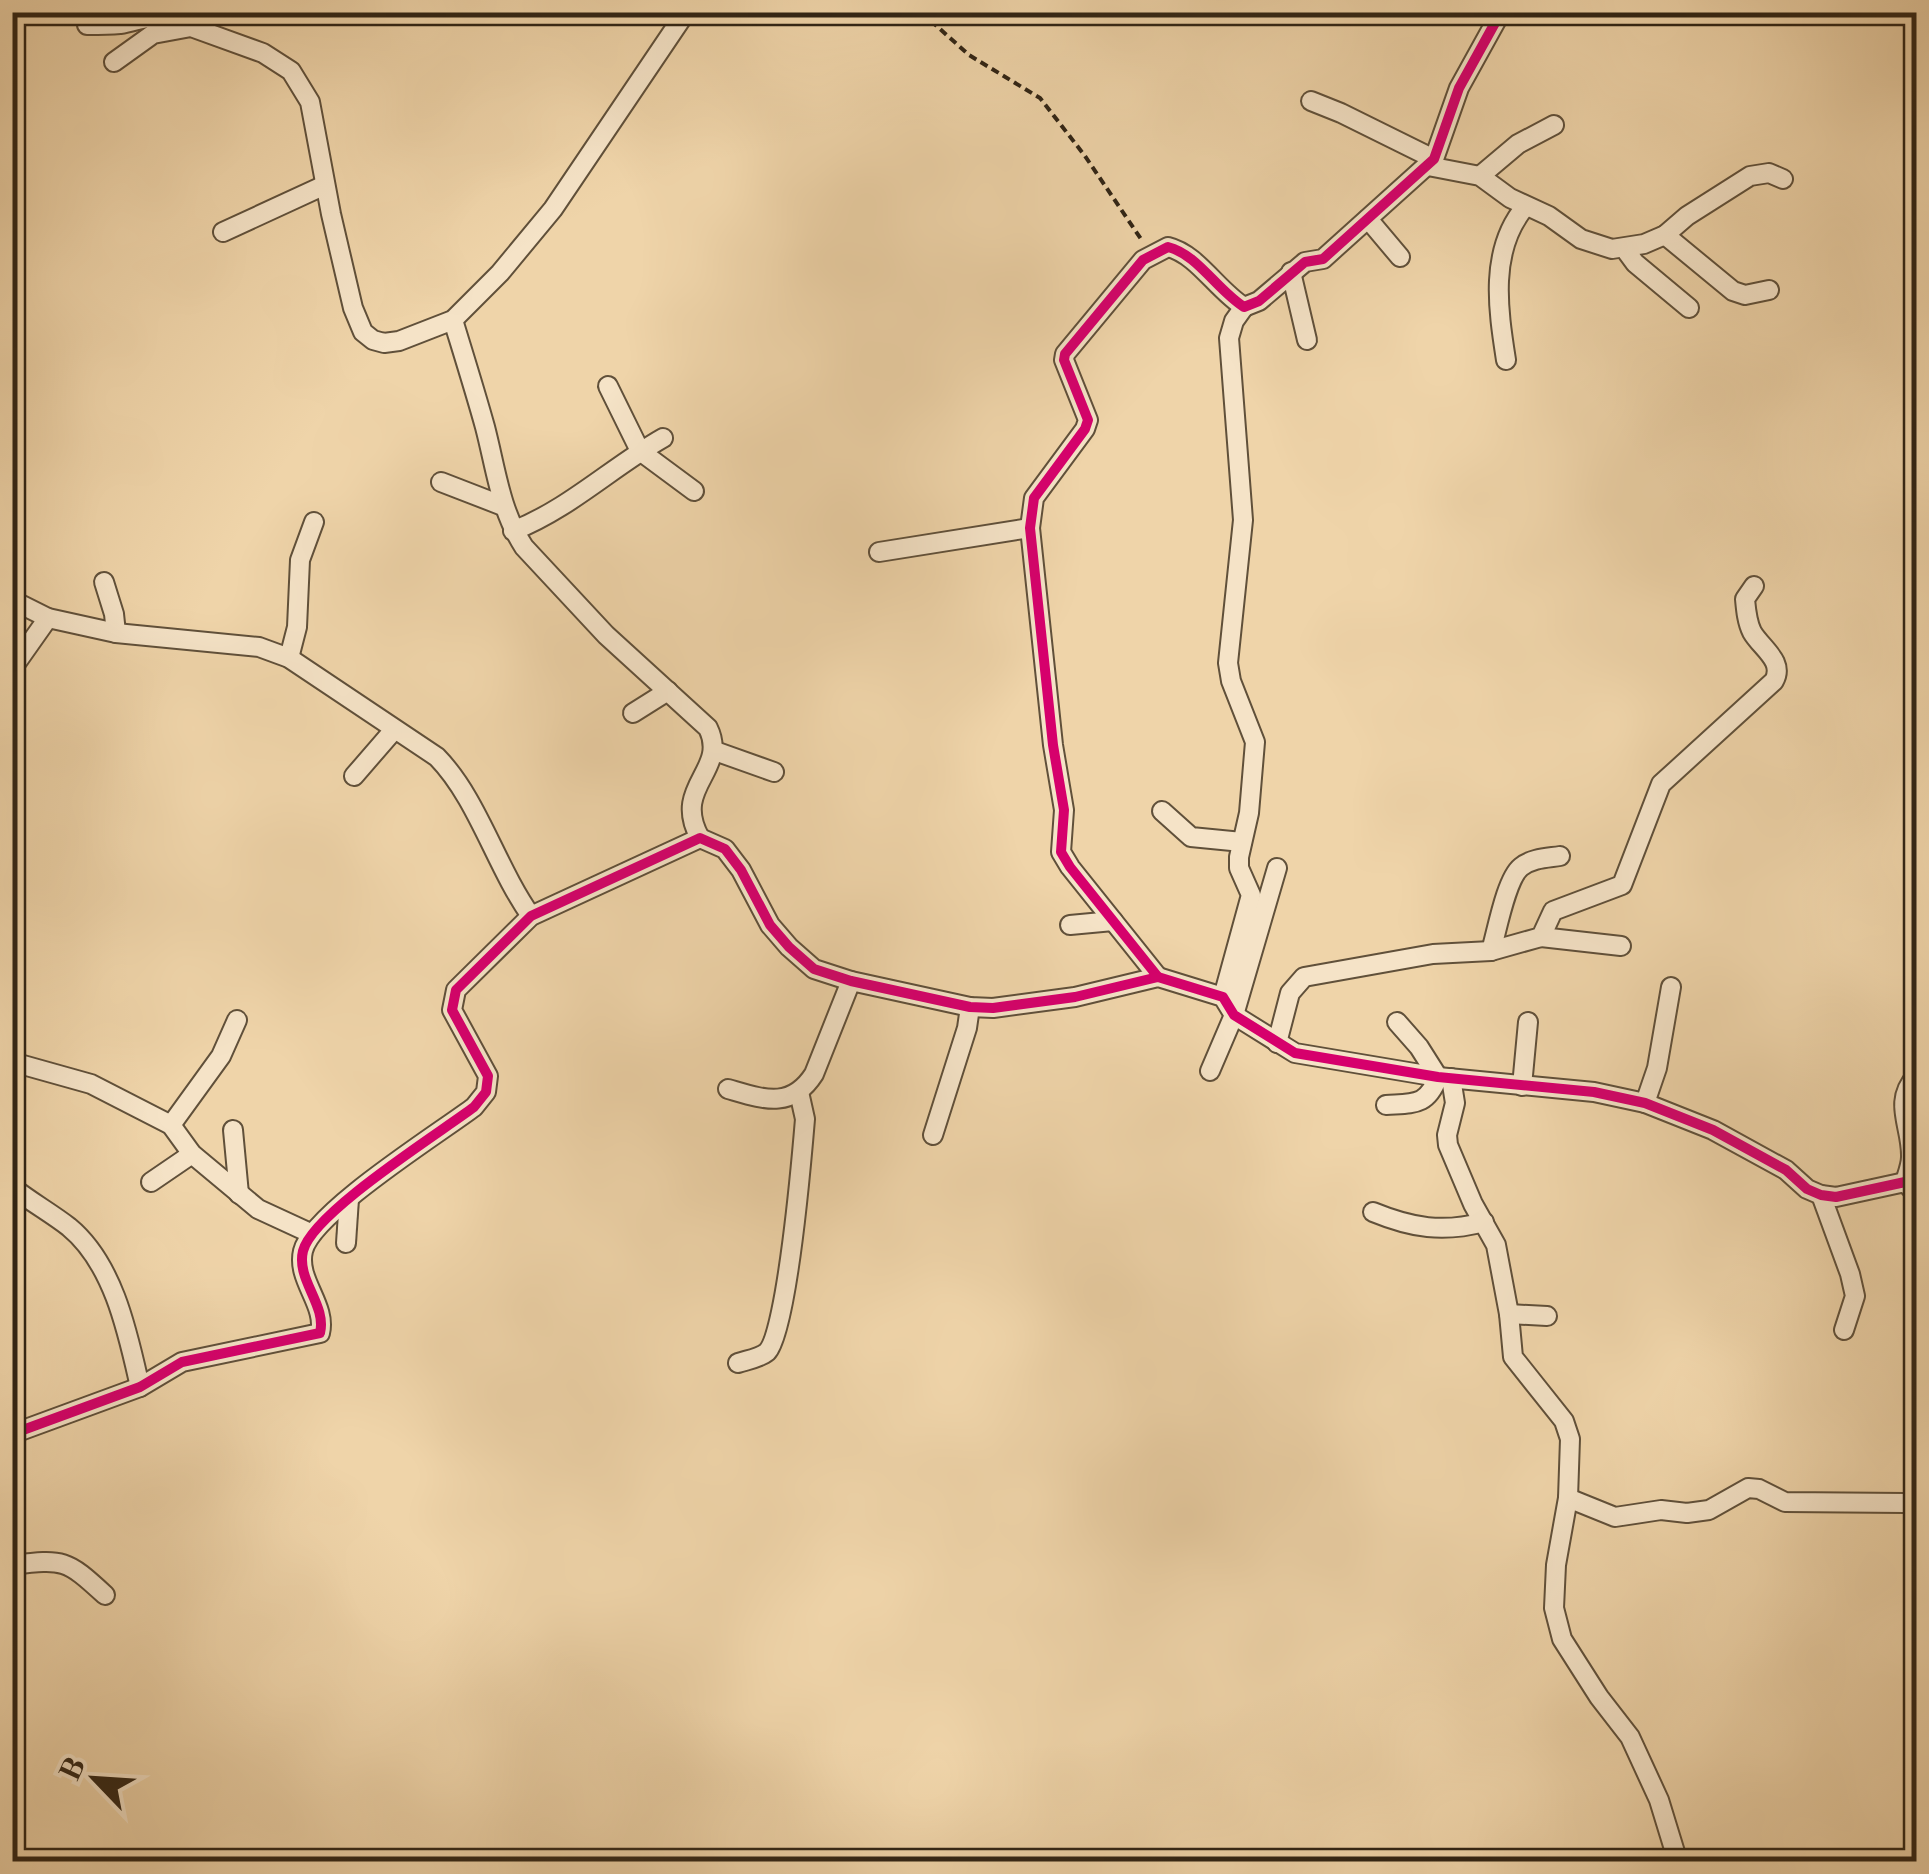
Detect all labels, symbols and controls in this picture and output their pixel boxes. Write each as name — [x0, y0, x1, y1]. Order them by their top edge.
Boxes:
north arrow — [45, 1729, 145, 1829]
text: B — [53, 1752, 94, 1786]

